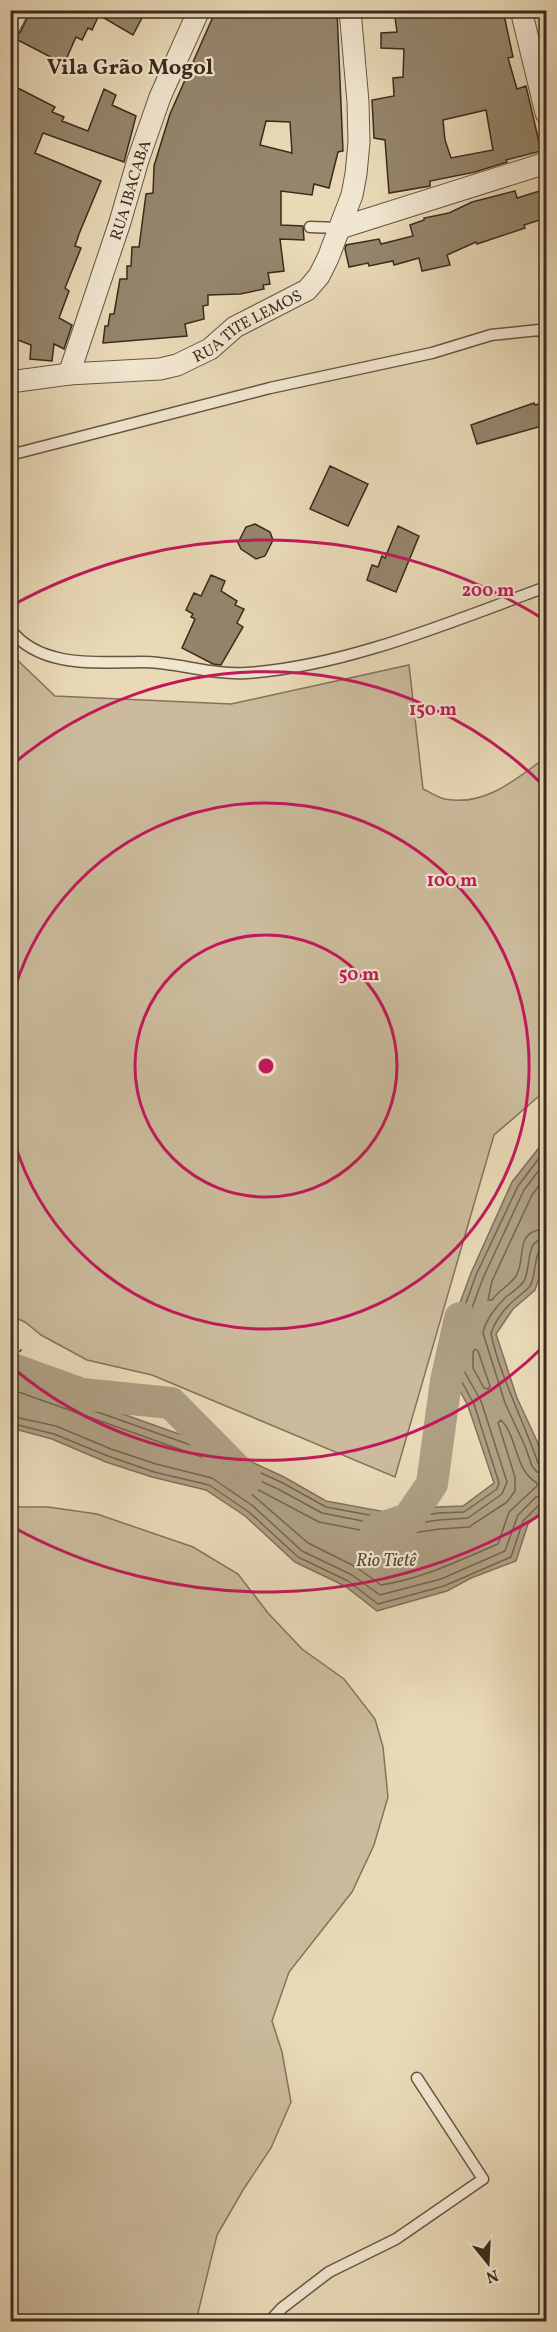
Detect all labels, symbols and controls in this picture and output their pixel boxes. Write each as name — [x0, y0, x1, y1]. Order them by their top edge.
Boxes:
district label: Vila Grão Mogol — [47, 53, 213, 84]
street label: RUA IBACABA — [106, 137, 157, 243]
street label: RUA TITE LEMOS — [190, 285, 306, 369]
text: 200 m — [462, 579, 514, 604]
text: 150 m — [409, 698, 457, 723]
text: 100 m — [427, 869, 477, 894]
text: 50 m — [339, 963, 379, 988]
centre of rings — [256, 1056, 276, 1076]
water label: Rio Tietê — [356, 1549, 417, 1574]
north arrow — [458, 2233, 518, 2293]
text: N — [483, 2263, 501, 2288]

